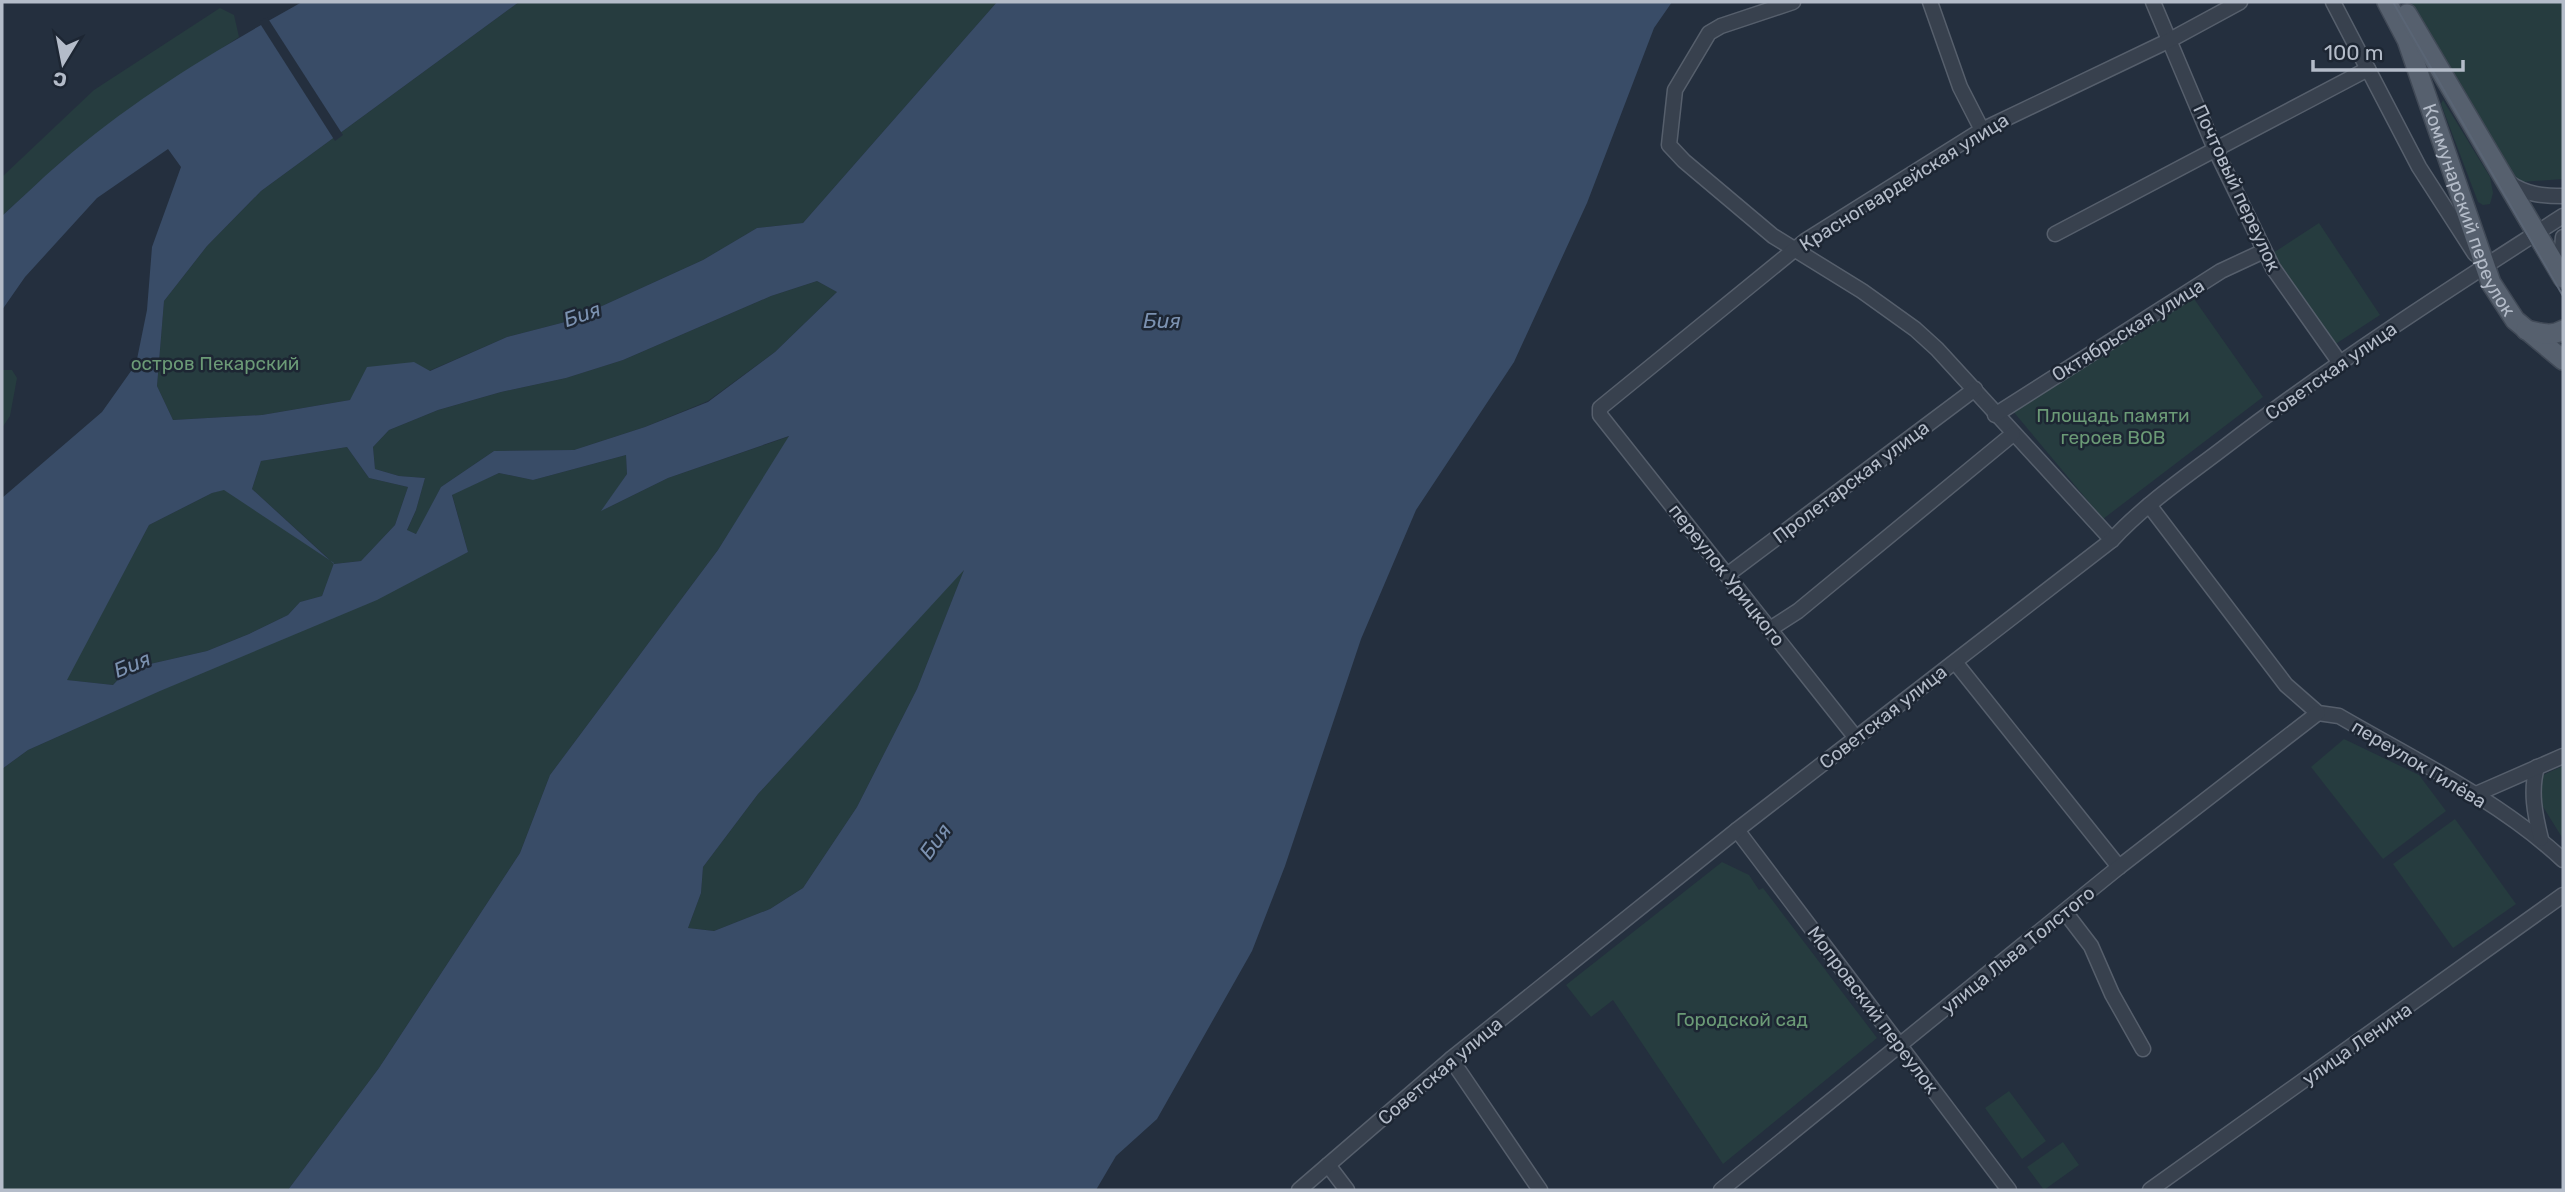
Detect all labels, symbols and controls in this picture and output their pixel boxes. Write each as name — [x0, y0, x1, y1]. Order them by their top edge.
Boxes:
north arrow — [28, 28, 98, 98]
scale bar — [2313, 28, 2464, 72]
text: 100 m — [2324, 40, 2383, 65]
text: С — [52, 67, 69, 92]
street label: Коммунарский переулок — [2418, 100, 2521, 320]
street label: Почтовый переулок — [2188, 101, 2286, 275]
street label: Красногвардейская улица — [1795, 108, 2013, 256]
street label: Октябрьская улица — [2047, 274, 2209, 386]
water label: Бия — [560, 296, 604, 332]
water label: Бия — [1143, 308, 1181, 333]
street label: Советская улица — [2261, 317, 2401, 425]
park label: остров Пекарский — [131, 352, 299, 375]
park label: Площадь памяти героев ВОВ — [2036, 404, 2190, 449]
street label: Пролетарская улица — [1768, 416, 1934, 548]
street label: переулок Урицкого — [1664, 499, 1790, 651]
water label: Бия — [110, 645, 154, 683]
street label: Советская улица — [1815, 660, 1951, 774]
street label: переулок Гилёва — [2348, 715, 2490, 813]
water label: Бия — [914, 818, 956, 864]
street label: улица Льва Толстого — [1937, 881, 2099, 1019]
street label: Мопровский переулок — [1802, 922, 1944, 1098]
street label: улица Ленина — [2298, 998, 2416, 1090]
park label: Городской сад — [1676, 1008, 1808, 1031]
street label: Советская улица — [1373, 1012, 1507, 1130]

